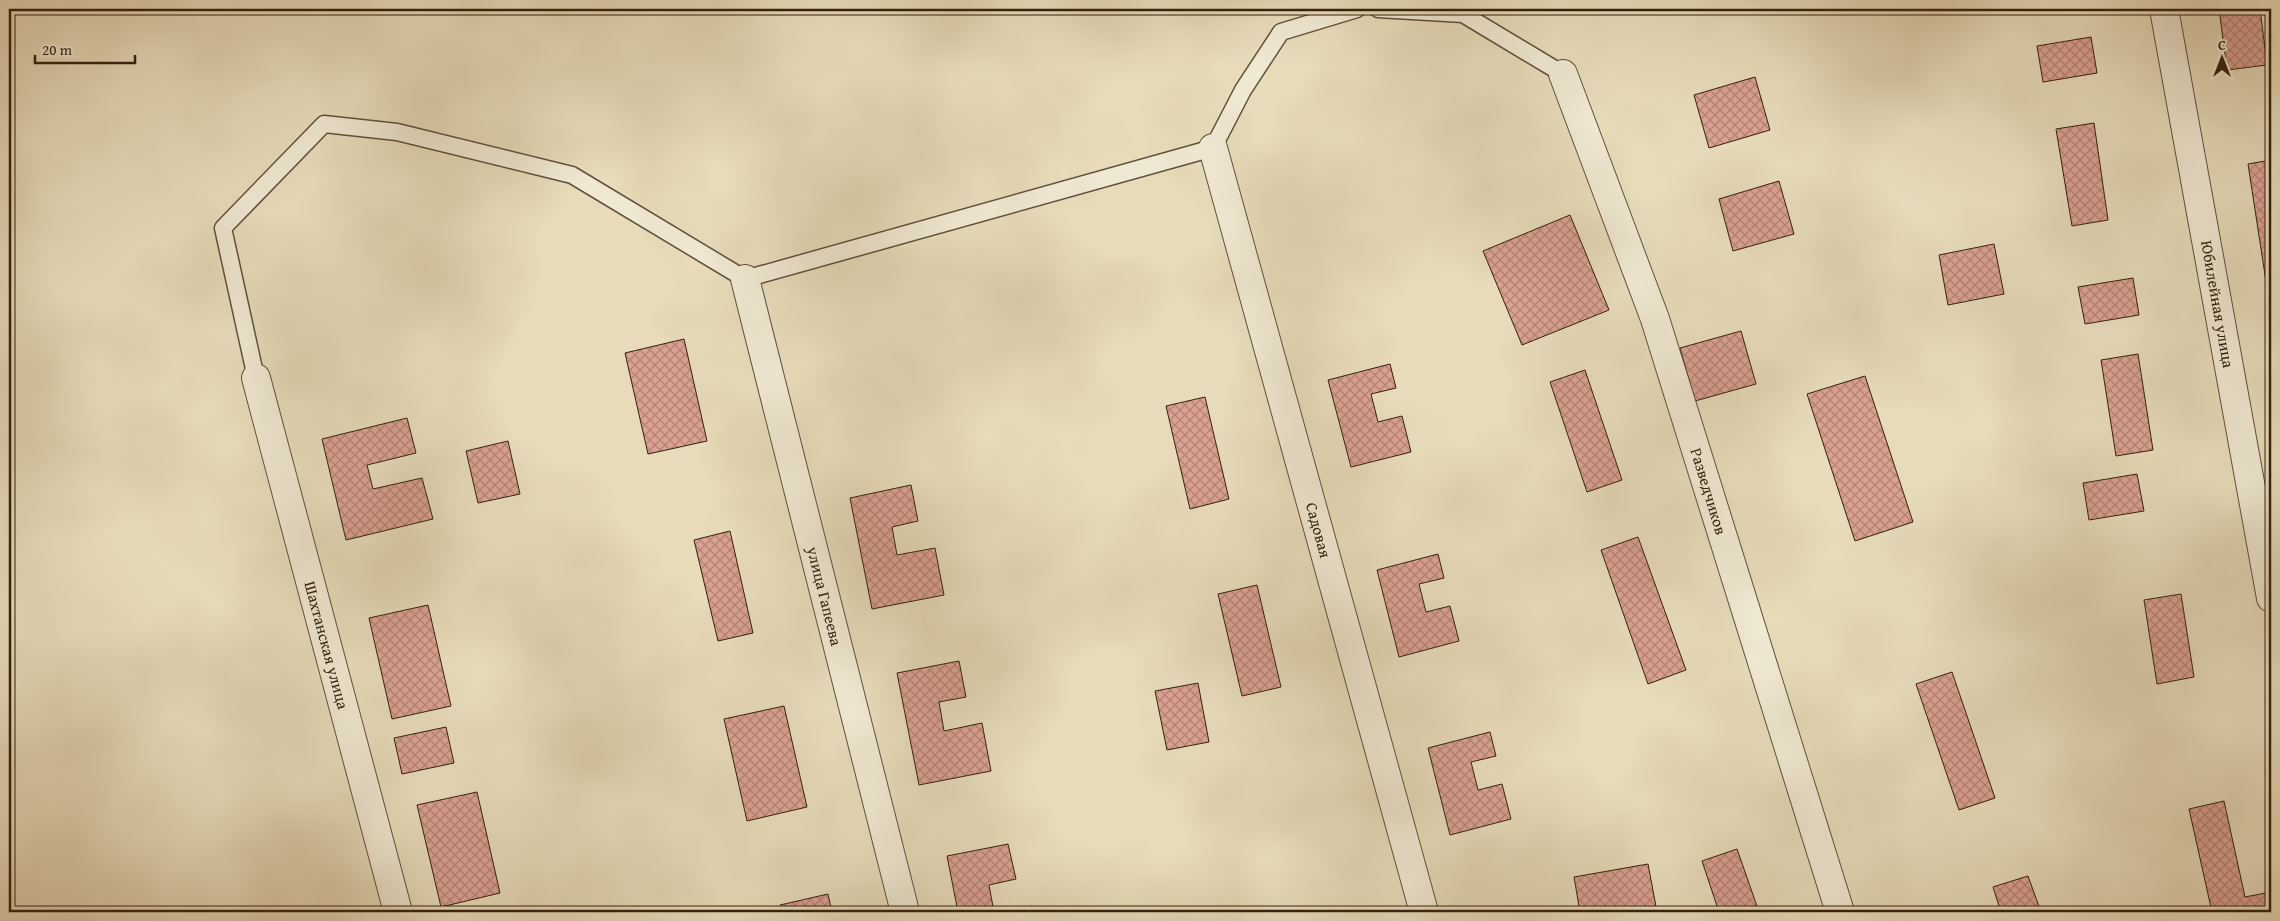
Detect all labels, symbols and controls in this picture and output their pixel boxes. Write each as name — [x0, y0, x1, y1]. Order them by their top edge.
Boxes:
scale bar — [35, 32, 135, 64]
north arrow — [2198, 32, 2248, 82]
text: С — [2218, 35, 2226, 55]
text: 20 m — [42, 39, 73, 60]
street label: Юбилейная улица — [2195, 238, 2241, 370]
street label: Разведчиков — [1684, 445, 1734, 538]
street label: Садовая — [1300, 500, 1338, 560]
street label: улица Гапеева — [801, 543, 849, 649]
street label: Шахтанская улица — [298, 578, 356, 712]

